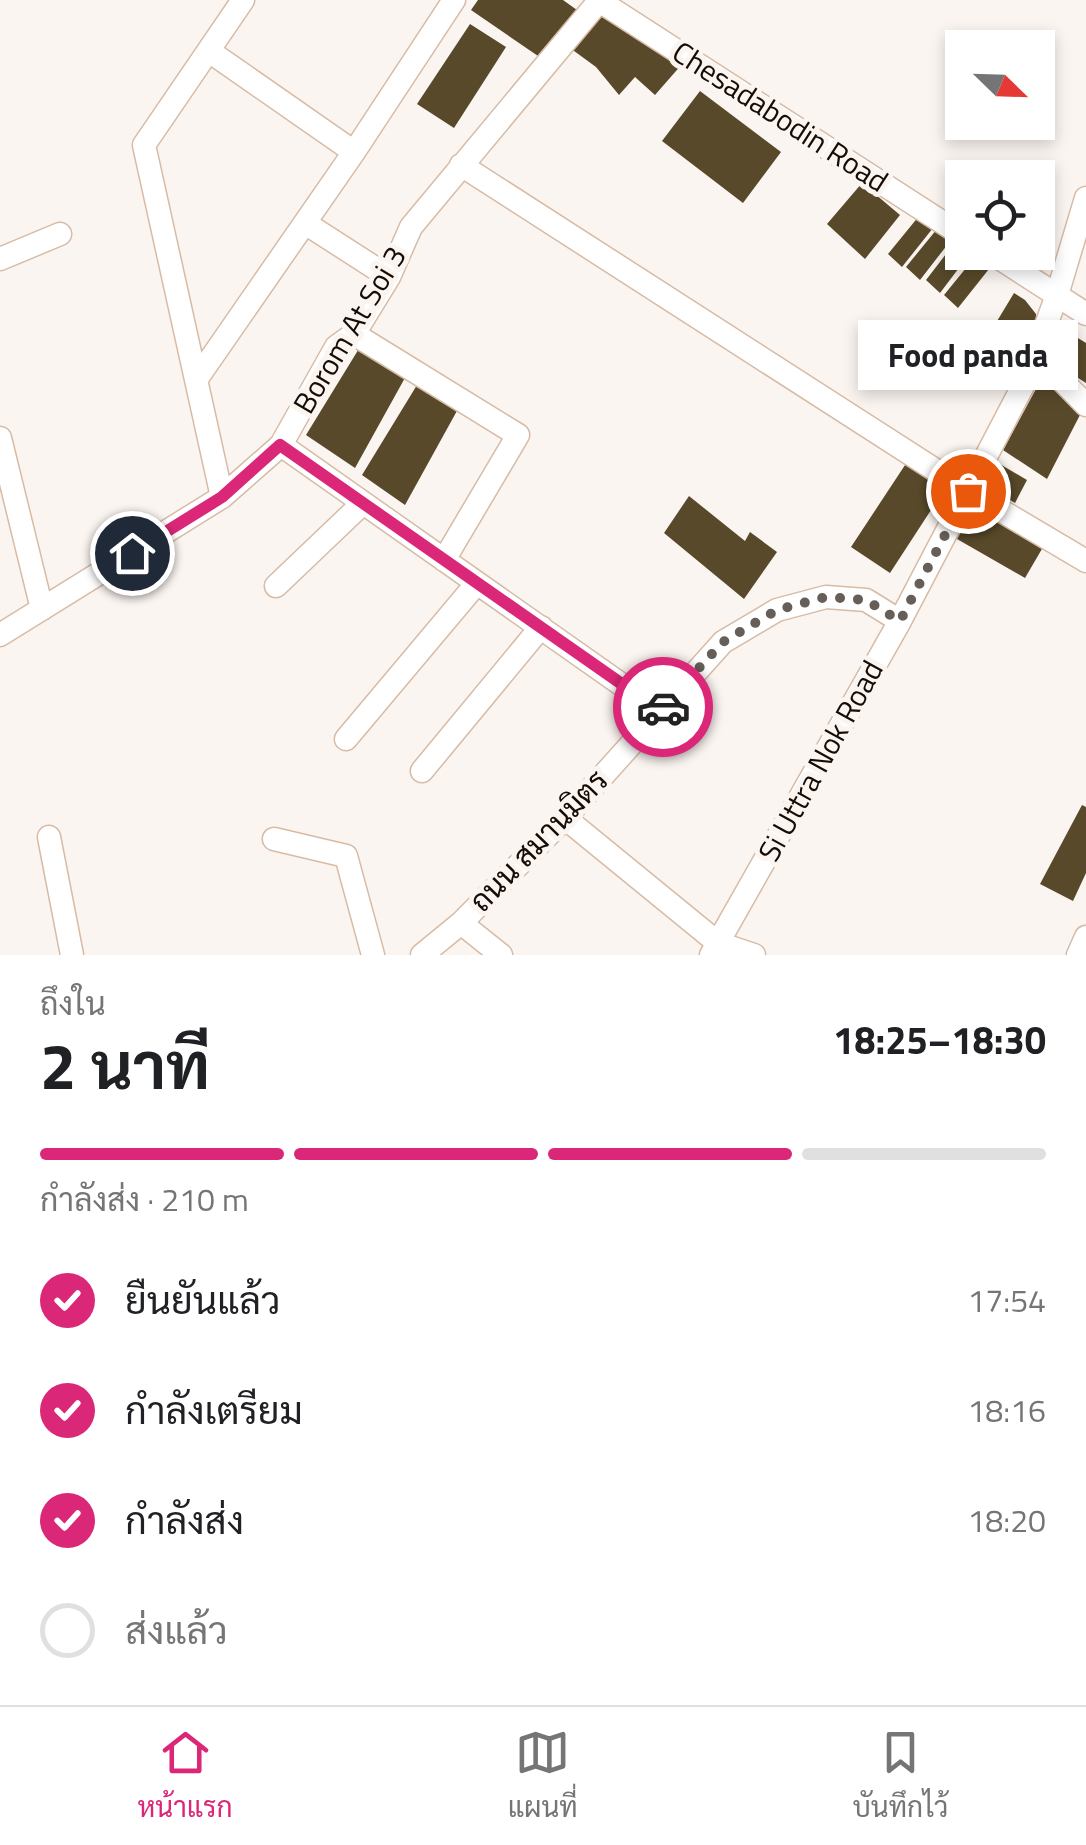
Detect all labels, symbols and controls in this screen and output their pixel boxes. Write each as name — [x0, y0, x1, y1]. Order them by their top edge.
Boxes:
street label: Chesadabodin Road — [664, 29, 898, 203]
north arrow — [945, 30, 1055, 140]
map controls — [945, 30, 1055, 270]
button: locate — [945, 160, 1055, 270]
street label: Borom At Soi 3 — [281, 237, 417, 422]
callout: Food panda — [858, 321, 1078, 391]
text: Food panda — [888, 331, 1048, 379]
pin — [926, 449, 1011, 534]
icon: bag — [941, 464, 996, 519]
pin — [90, 511, 175, 596]
icon: home — [105, 526, 160, 581]
street label: Si Uttra Nok Road — [746, 652, 894, 870]
courier — [613, 657, 713, 757]
icon: car — [636, 680, 691, 735]
street label: ถนน สมานมิตร — [458, 759, 618, 922]
text: ถึงใน — [40, 979, 106, 1027]
text: 18:25–18:30 — [833, 1011, 1046, 1069]
text: 2 นาที — [40, 1015, 210, 1114]
text: กำลังส่ง · 210 m — [40, 1175, 249, 1223]
text: ยืนยันแล้ว — [125, 1271, 280, 1329]
icon: check — [40, 1273, 95, 1328]
text: 17:54 — [967, 1276, 1046, 1324]
text: กำลังเตรียม — [125, 1381, 303, 1439]
icon: check — [40, 1383, 95, 1438]
text: 18:16 — [967, 1386, 1046, 1434]
text: กำลังส่ง — [125, 1491, 244, 1549]
icon: check — [40, 1493, 95, 1548]
text: 18:20 — [967, 1496, 1046, 1544]
text: ส่งแล้ว — [125, 1601, 228, 1659]
tab: หน้าแรก — [138, 1725, 233, 1828]
tab: แผนที่ — [508, 1725, 578, 1828]
tab: บันทึกไว้ — [853, 1725, 948, 1828]

